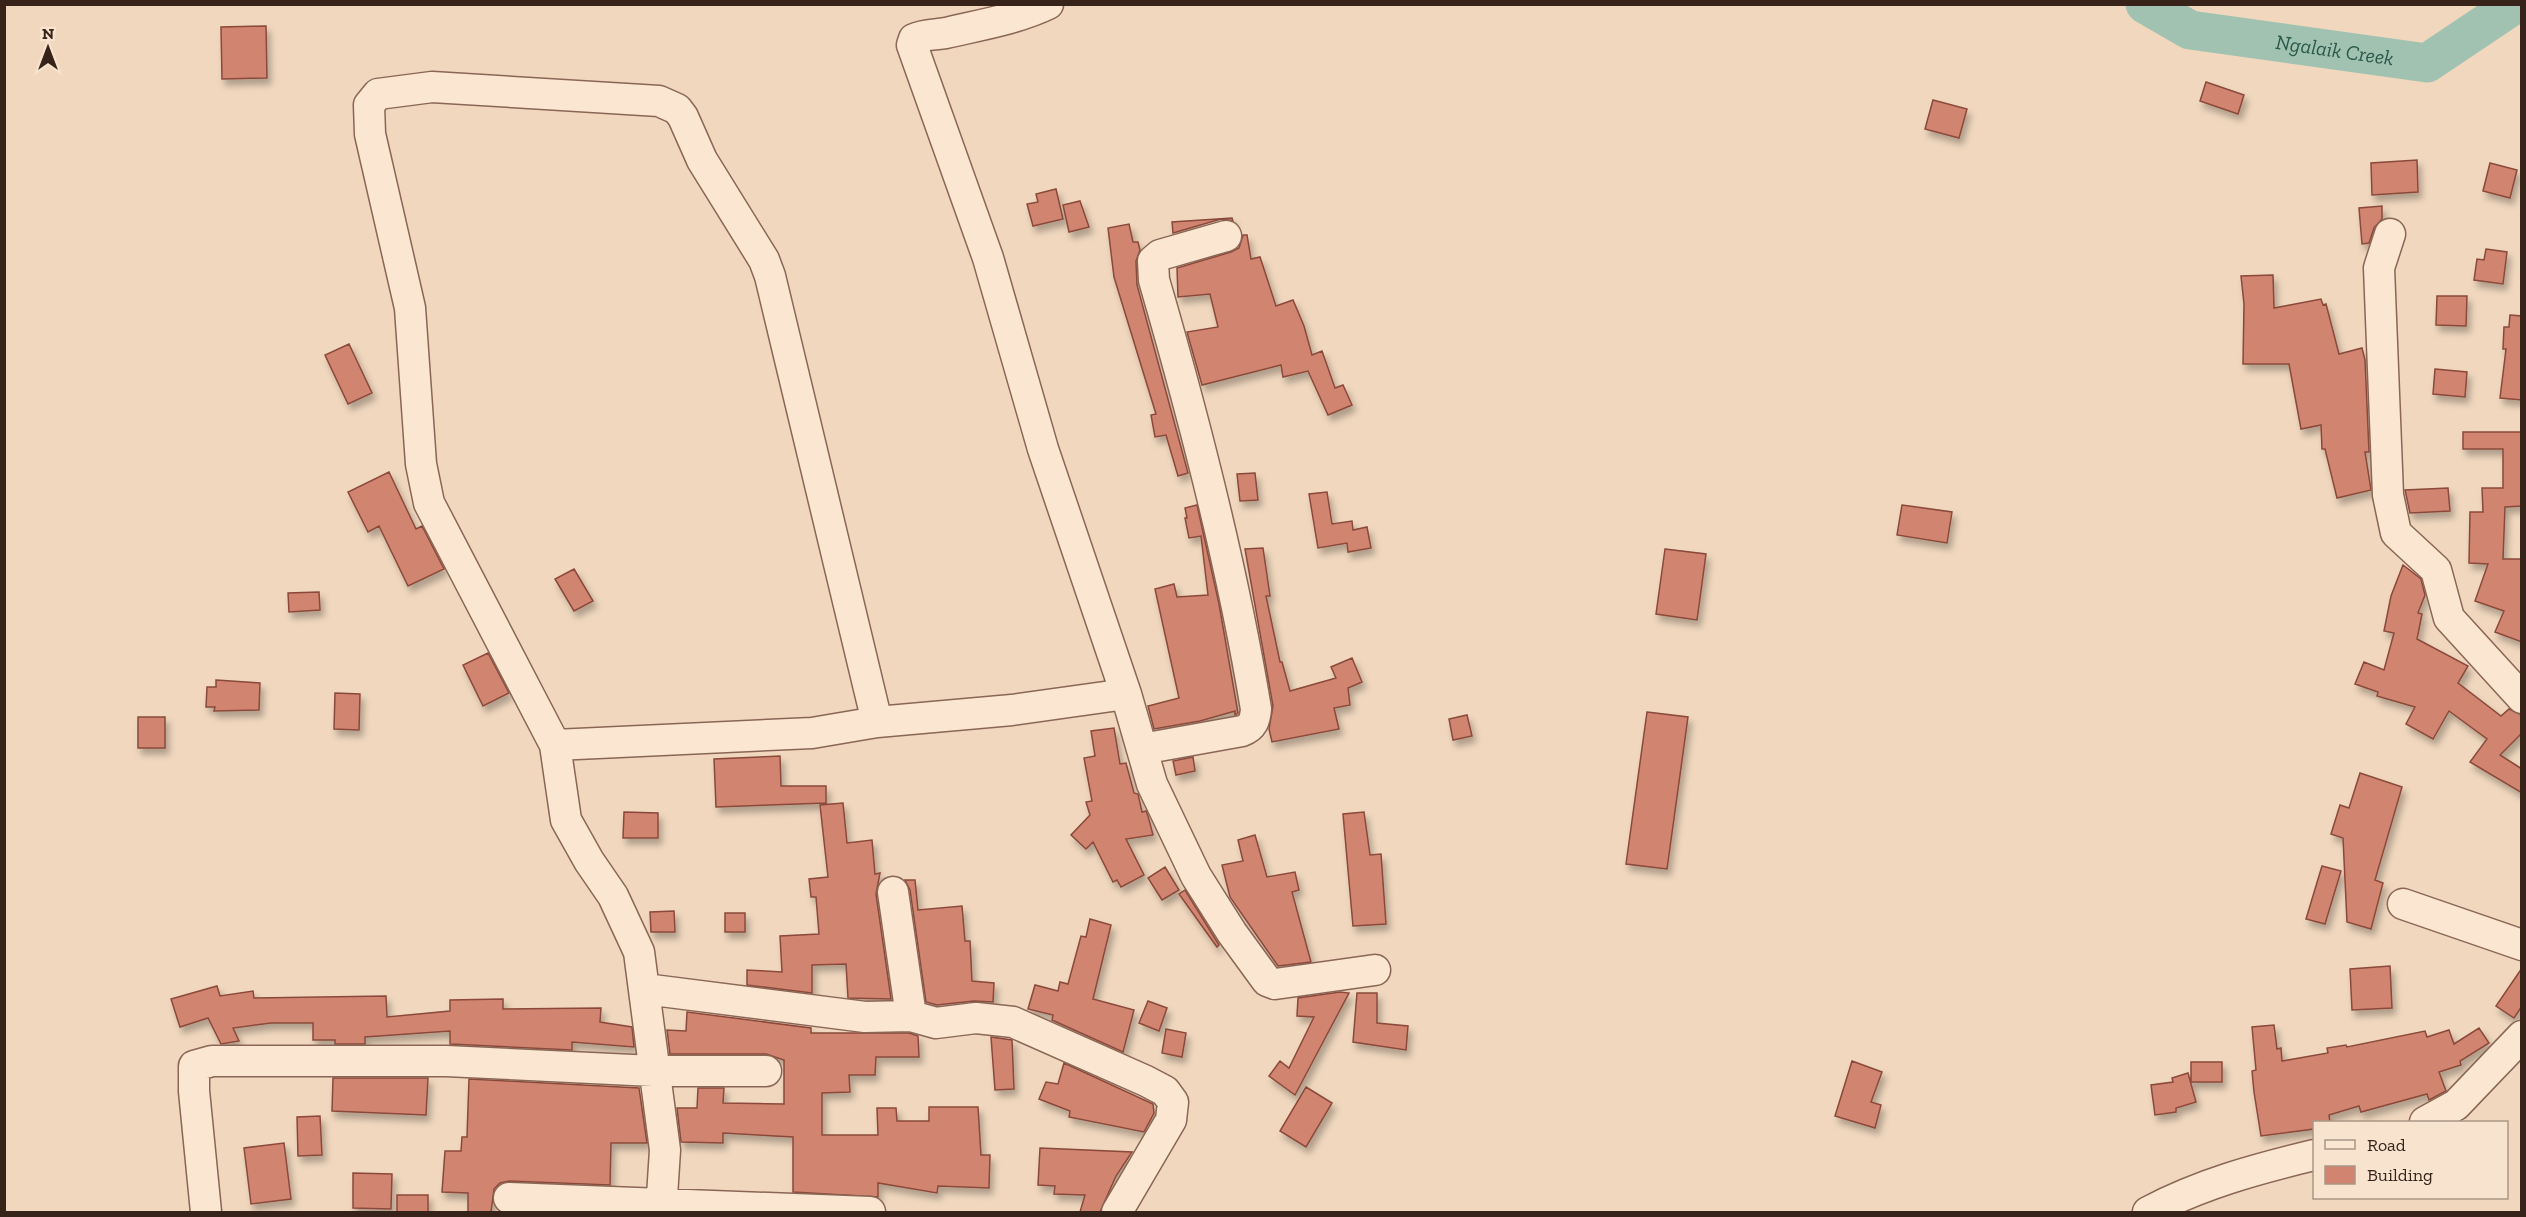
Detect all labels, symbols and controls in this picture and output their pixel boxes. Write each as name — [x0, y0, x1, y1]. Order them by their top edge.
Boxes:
north arrow — [18, 18, 78, 78]
text: N — [42, 24, 54, 43]
water label: Ngalaik Creek — [2274, 29, 2395, 70]
legend — [2313, 1121, 2508, 1199]
text: Road — [2367, 1134, 2406, 1156]
text: Building — [2367, 1164, 2433, 1186]

